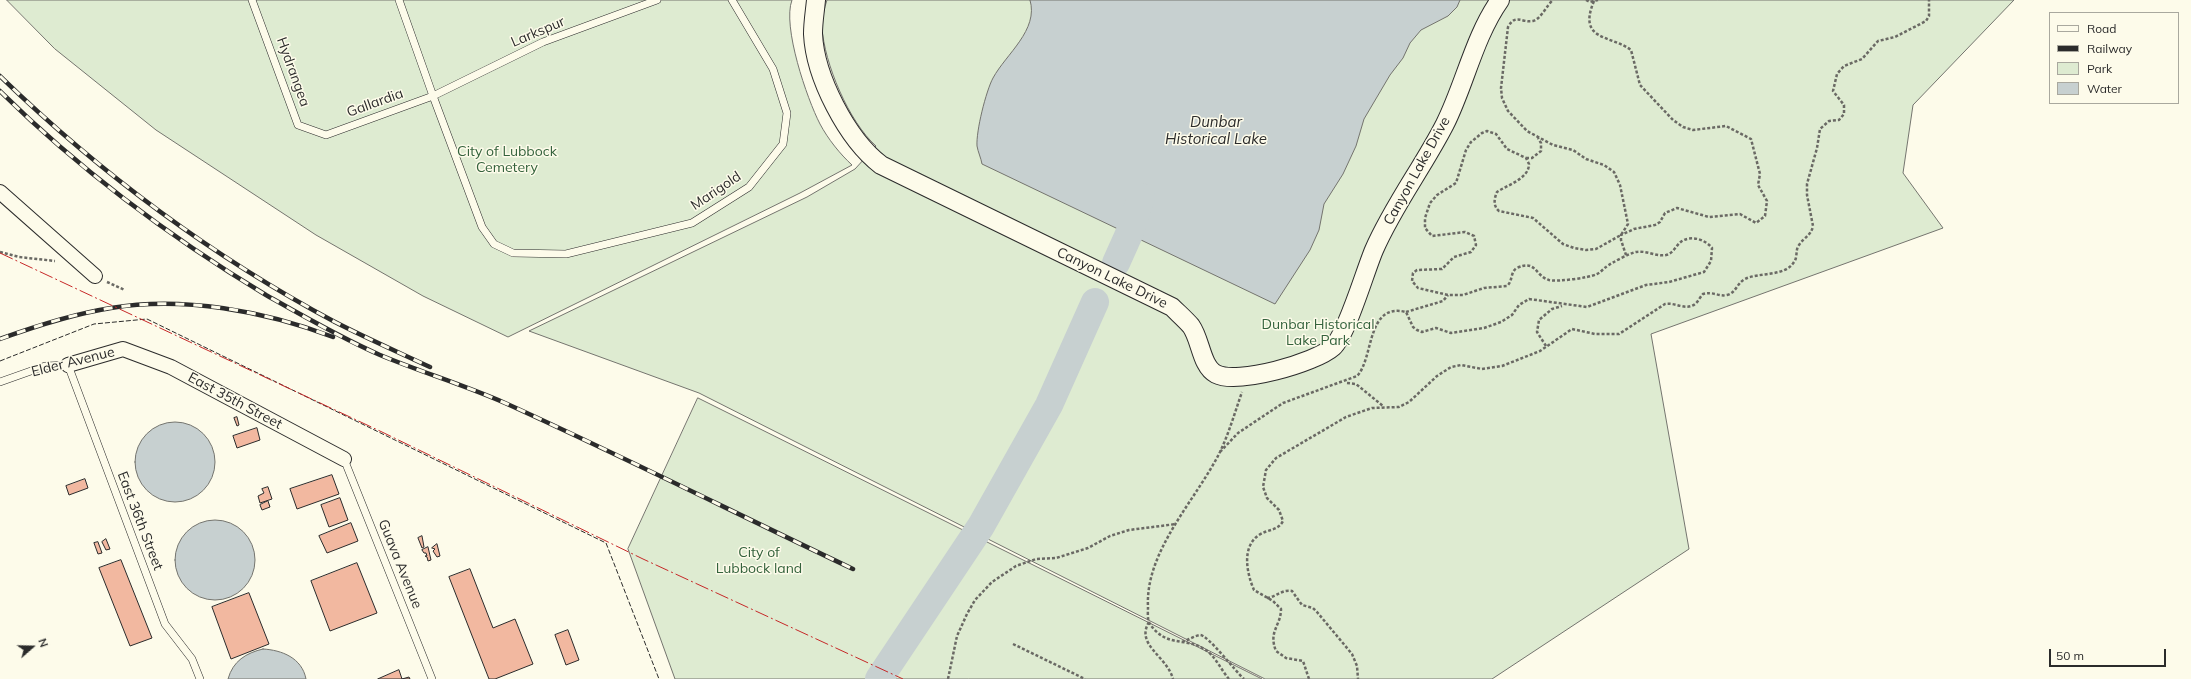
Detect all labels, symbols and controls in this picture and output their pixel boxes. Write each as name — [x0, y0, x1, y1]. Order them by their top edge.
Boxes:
legend — [2049, 12, 2179, 104]
street label: Larkspur — [509, 13, 567, 51]
text: Road — [2087, 21, 2116, 36]
street label: Hydrangea — [273, 35, 313, 109]
text: Railway — [2087, 41, 2132, 56]
text: Park — [2087, 61, 2112, 76]
text: Water — [2087, 81, 2122, 96]
street label: Gallardia — [344, 85, 406, 121]
water label: Dunbar Historical Lake — [1165, 113, 1267, 148]
street label: Canyon Lake Drive — [1380, 114, 1454, 228]
park label: City of Lubbock Cemetery — [457, 144, 557, 176]
street label: Marigold — [688, 168, 744, 214]
street label: Canyon Lake Drive — [1054, 244, 1170, 312]
park label: Dunbar Historical Lake Park — [1261, 317, 1375, 350]
street label: Elder Avenue — [30, 344, 116, 380]
street label: East 35th Street — [185, 369, 285, 433]
street label: East 36th Street — [113, 469, 167, 573]
street label: Guava Avenue — [374, 517, 426, 611]
park label: City of Lubbock land — [716, 545, 802, 578]
north arrow — [12, 627, 52, 667]
text: N — [35, 637, 51, 649]
scale bar — [2051, 641, 2168, 667]
text: 50 m — [2056, 648, 2084, 663]

